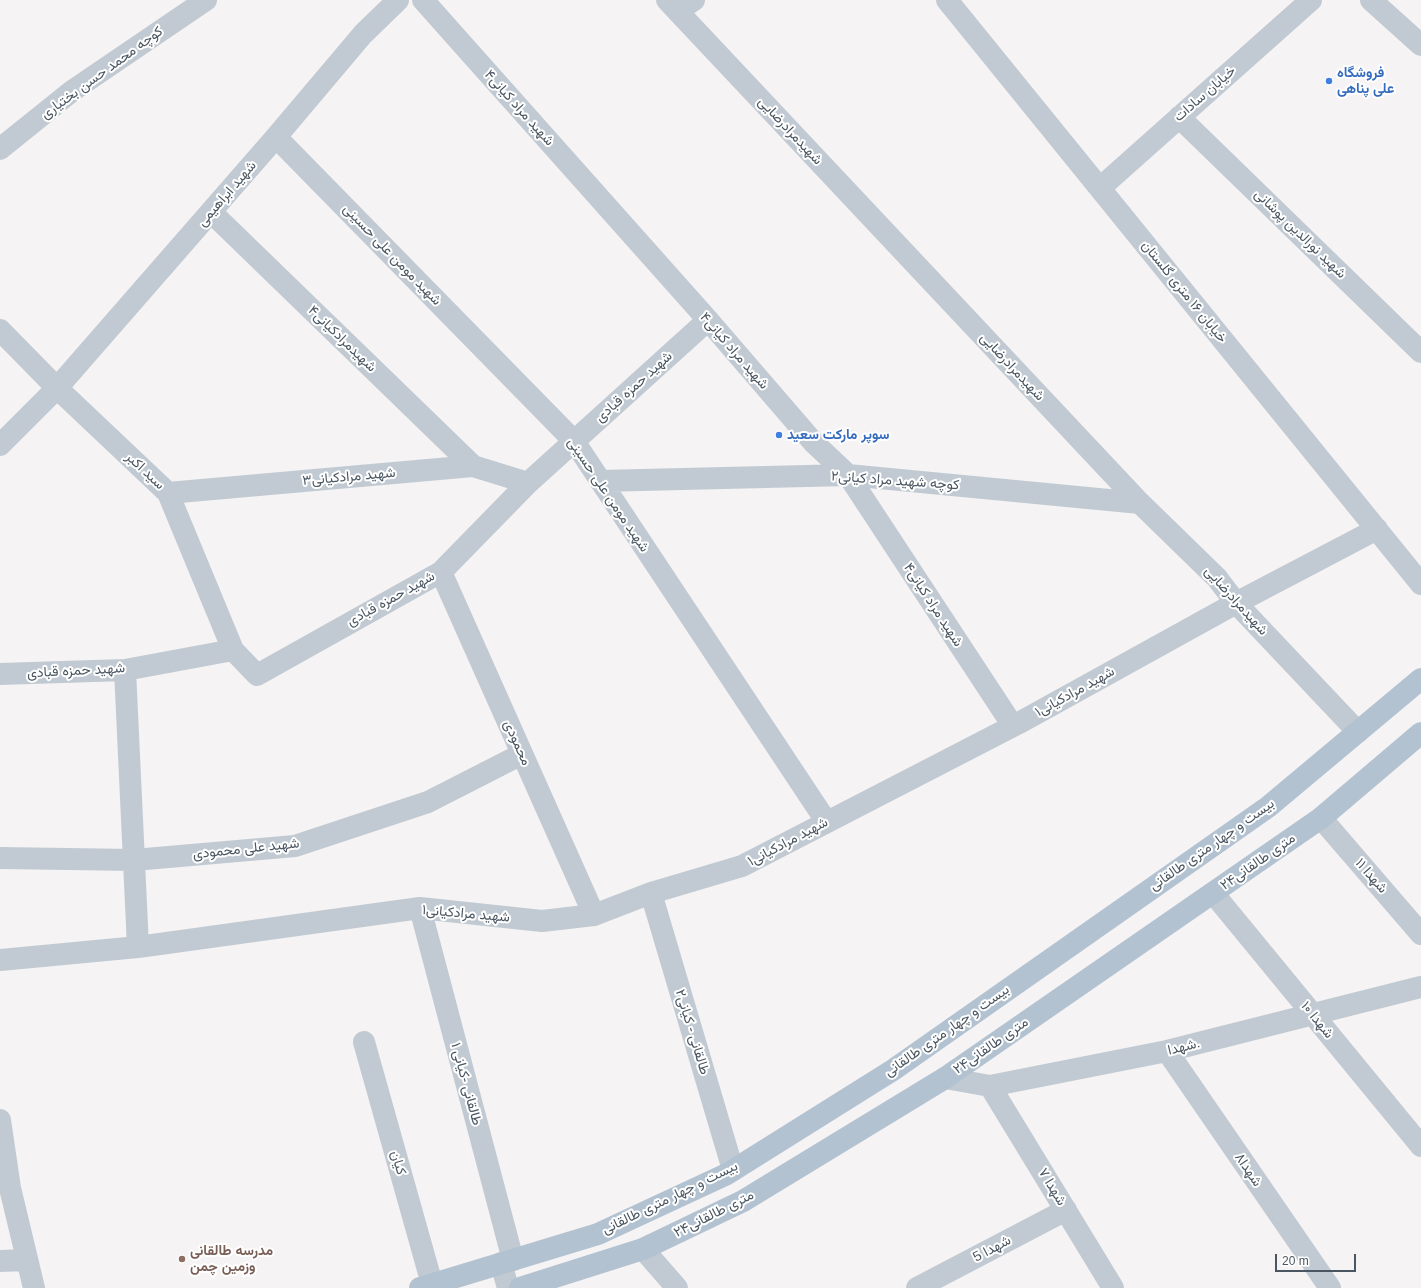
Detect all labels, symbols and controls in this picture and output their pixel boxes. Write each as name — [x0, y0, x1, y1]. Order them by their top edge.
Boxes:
street label: کوچه محمد حسن بختیاری — [38, 23, 166, 123]
street label: خیابان سادات — [1171, 63, 1239, 125]
place label: فروشگاه علی پناهی — [1337, 65, 1394, 98]
street label: شهید مراد کیانی۴ — [481, 67, 557, 149]
marker: فروشگاه علی پناهی — [1324, 76, 1334, 86]
street label: شهیدمرادرضایی — [754, 94, 826, 168]
street label: شهید ابراهیمی — [194, 158, 260, 230]
street label: شهید نورالدین پوشانی — [1251, 186, 1349, 282]
street label: شهید مومن علی حسینی — [339, 201, 445, 309]
street label: خیابان ۱۶ متری گلستان — [1138, 237, 1230, 347]
street label: شهیدمرادکیانی۴ — [304, 302, 380, 376]
street label: شهید مراد کیانی۴ — [696, 309, 772, 393]
street label: شهیدمرادرضایی — [976, 330, 1048, 404]
street label: شهید حمزه قبادی — [592, 348, 676, 426]
place label: سوپر مارکت سعید — [787, 427, 889, 443]
marker: سوپر مارکت سعید — [774, 430, 784, 440]
street label: شهید مومن علی حسینی — [563, 435, 653, 555]
street label: سید اکبر — [122, 449, 168, 493]
street label: شهید مرادکیانی۳ — [302, 465, 396, 489]
street label: کوچه شهید مراد کیانی۲ — [830, 468, 960, 494]
street label: شهید مراد کیانی۴ — [900, 560, 966, 650]
street label: شهیدمرادرضایی — [1201, 563, 1271, 639]
street label: شهید حمزه قبادی — [344, 568, 438, 630]
street label: شهید حمزه قبادی — [27, 660, 125, 682]
street label: شهید مرادکیانی۱ — [1032, 663, 1118, 721]
street label: محمودی — [500, 718, 534, 768]
street label: بیست و چهار متری طالقانی — [1146, 795, 1278, 895]
street label: شهید مرادکیانی۱ — [745, 814, 831, 870]
street label: ۲۴متری طالقانی — [1217, 830, 1299, 894]
street label: شهید علی محمودی — [192, 835, 300, 863]
street label: شهدا ۱۱ — [1351, 855, 1391, 897]
street label: شهید مرادکیانی۱ — [421, 902, 511, 926]
street label: بیست و چهار متری طالقانی — [881, 981, 1013, 1081]
street label: طالقانی - کیانی۲ — [671, 987, 713, 1077]
street label: شهدا ۱۰ — [1297, 998, 1337, 1042]
street label: ۲۴متری طالقانی — [950, 1014, 1032, 1078]
street label: شهدا. — [1166, 1035, 1202, 1059]
street label: طالقانی -کیانی ۱ — [447, 1041, 485, 1127]
street label: کیان — [387, 1149, 409, 1177]
street label: شهدا۸ — [1231, 1150, 1265, 1190]
street label: بیست و چهار متری طالقانی — [599, 1158, 741, 1238]
street label: شهدا ۷ — [1034, 1165, 1070, 1209]
street label: ۲۴متری طالقانی — [671, 1187, 757, 1241]
street label: شهدا 5 — [970, 1232, 1014, 1266]
place label: مدرسه طالقانی وزمین چمن — [190, 1243, 273, 1276]
scale bar — [1277, 1246, 1358, 1272]
marker: مدرسه طالقانی وزمین چمن — [177, 1254, 187, 1264]
text: 20 m — [1282, 1254, 1309, 1268]

